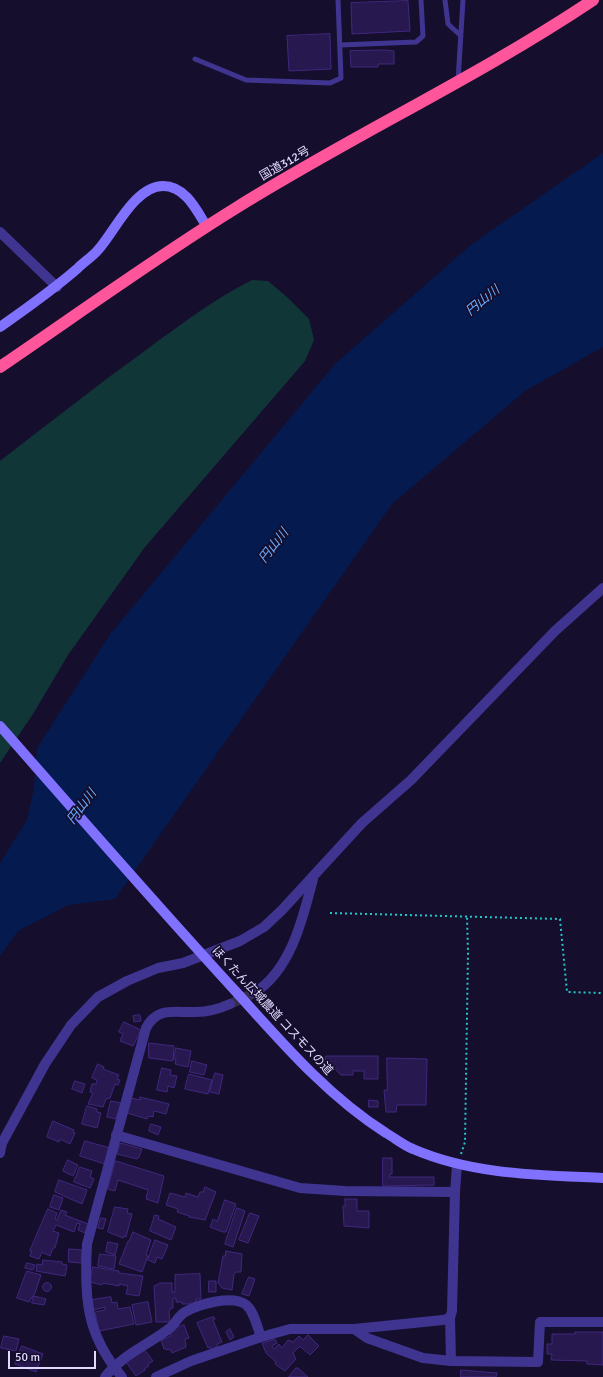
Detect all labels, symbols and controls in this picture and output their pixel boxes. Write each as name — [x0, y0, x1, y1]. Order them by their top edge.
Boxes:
street label: 国道312号 — [257, 144, 313, 184]
water label: 円山川 — [463, 283, 503, 319]
water label: 円山川 — [256, 526, 292, 566]
water label: 円山川 — [64, 787, 100, 827]
street label: ほくたん広域農道 コスモスの道 — [209, 944, 335, 1078]
scale bar — [10, 1343, 98, 1369]
text: 50 m — [15, 1350, 40, 1365]

